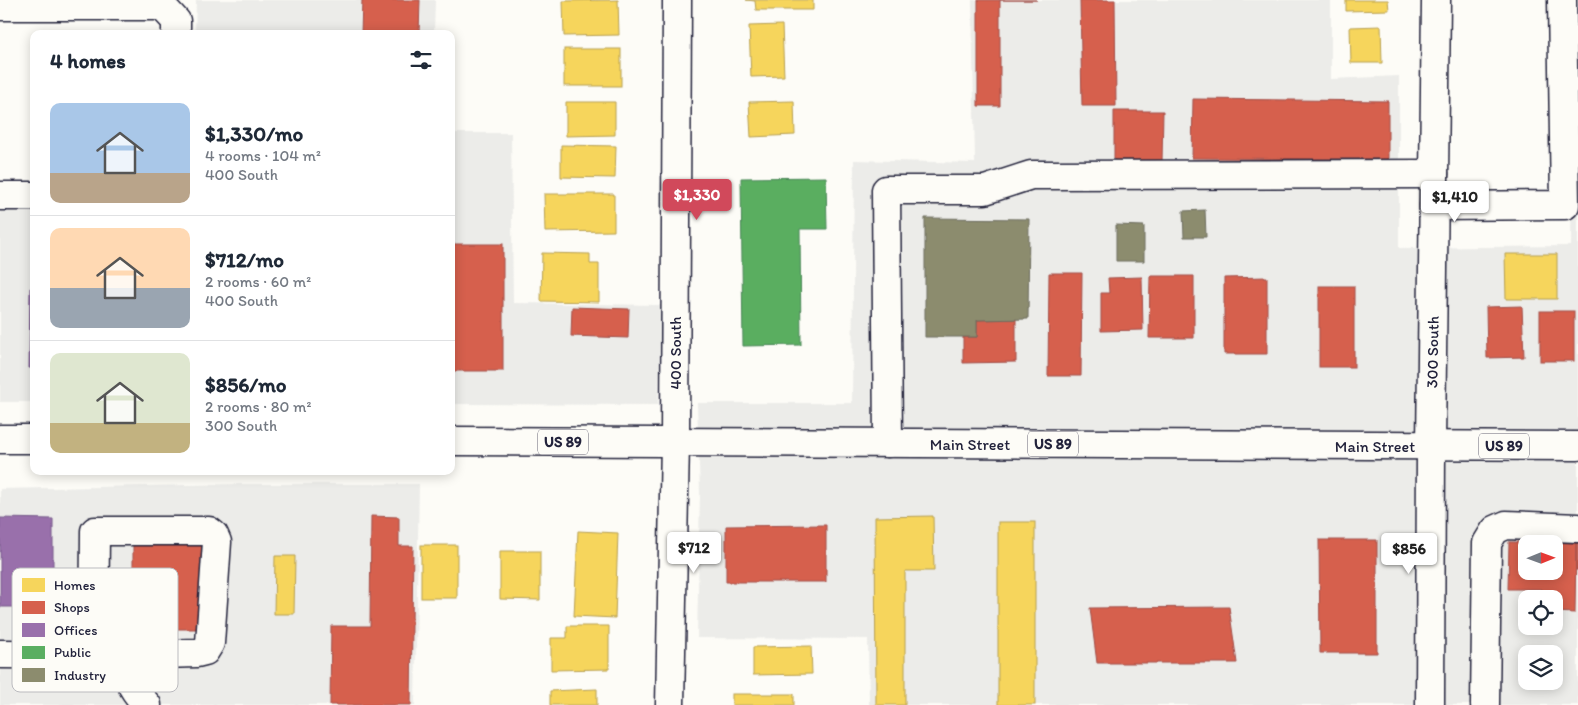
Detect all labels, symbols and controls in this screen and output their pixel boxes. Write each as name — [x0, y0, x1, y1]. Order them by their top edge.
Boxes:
icon: filters — [407, 46, 435, 74]
text: 4 homes — [50, 48, 126, 73]
text: $1,330/mo — [205, 121, 303, 146]
icon: home — [90, 123, 150, 183]
text: 4 rooms · 104 m² — [205, 146, 321, 165]
text: 400 South — [205, 165, 278, 184]
pin: $1,330 — [656, 178, 738, 221]
pin: $1,410 — [1414, 180, 1496, 223]
text: $1,330 — [674, 185, 720, 204]
text: $1,410 — [1432, 187, 1478, 206]
text: $712/mo — [205, 247, 284, 272]
icon: home — [90, 248, 150, 308]
text: 2 rooms · 60 m² — [205, 272, 311, 291]
text: 400 South — [205, 291, 278, 310]
street label: 400 South — [666, 316, 685, 390]
street label: 300 South — [1422, 316, 1443, 388]
text: $856/mo — [205, 372, 286, 397]
icon: home — [90, 373, 150, 433]
text: 2 rooms · 80 m² — [205, 397, 311, 416]
text: 300 South — [205, 416, 277, 435]
road number: US 89 — [538, 430, 588, 454]
road number: US 89 — [1028, 432, 1078, 456]
road number: US 89 — [1479, 434, 1529, 458]
street label: Main Street — [930, 435, 1010, 454]
street label: Main Street — [1335, 437, 1415, 456]
pin: $712 — [664, 532, 724, 574]
pin: $856 — [1379, 532, 1439, 575]
north arrow — [1518, 535, 1562, 580]
map controls — [1518, 535, 1563, 690]
text: $712 — [678, 538, 710, 557]
text: $856 — [1392, 539, 1426, 558]
legend — [12, 568, 178, 692]
text: Homes — [54, 577, 96, 594]
button: locate — [1518, 590, 1563, 635]
text: Shops — [54, 599, 90, 616]
text: Offices — [54, 622, 97, 639]
text: Public — [54, 644, 92, 661]
button: layers — [1518, 645, 1563, 690]
text: Industry — [54, 667, 106, 684]

